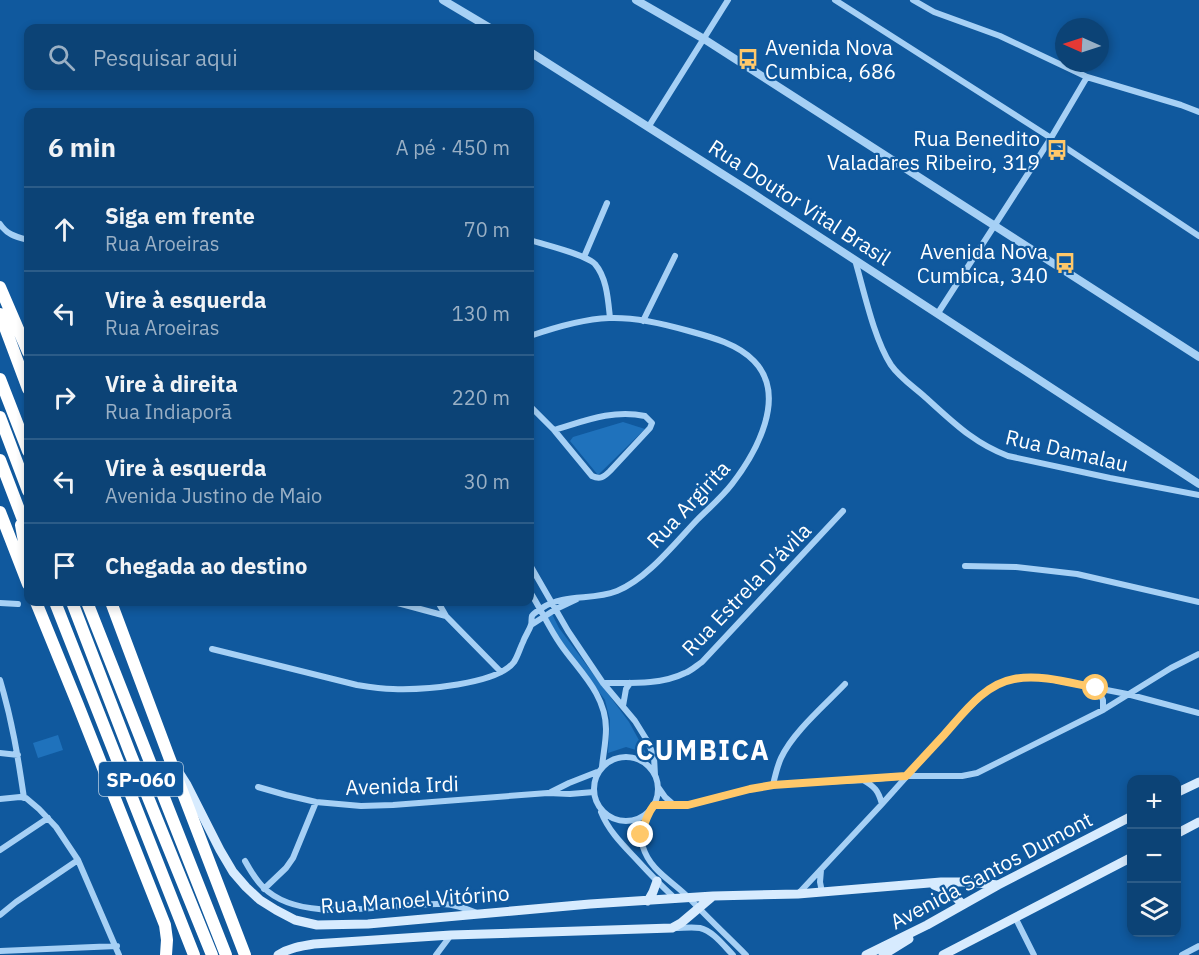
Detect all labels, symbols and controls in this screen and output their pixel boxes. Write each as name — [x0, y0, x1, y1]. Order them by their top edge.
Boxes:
north arrow — [1055, 18, 1109, 72]
search box — [24, 24, 534, 90]
place label: Avenida Nova Cumbica, 686 — [765, 33, 896, 85]
icon: search — [45, 41, 78, 74]
text: Pesquisar aqui — [93, 43, 238, 72]
bus stop icon: Avenida Nova Cumbica, 686 — [736, 47, 760, 71]
place label: Rua Benedito Valadares Ribeiro, 319 — [827, 124, 1040, 176]
text: 6 min — [48, 130, 116, 164]
street label: Rua Doutor Vital Brasil — [703, 133, 897, 272]
text: A pé · 450 m — [396, 134, 510, 161]
bus stop icon: Rua Benedito Valadares Ribeiro, 319 — [1045, 138, 1069, 162]
text: Siga em frente — [105, 201, 255, 230]
icon: ahead — [48, 213, 81, 246]
text: 70 m — [464, 216, 510, 243]
text: Rua Aroeiras — [105, 230, 219, 257]
place label: Avenida Nova Cumbica, 340 — [917, 237, 1048, 289]
bus stop icon: Avenida Nova Cumbica, 340 — [1053, 251, 1077, 275]
text: Vire à esquerda — [105, 285, 267, 314]
icon: left — [48, 297, 81, 330]
text: 130 m — [452, 300, 510, 327]
text: Rua Aroeiras — [105, 314, 219, 341]
text: Vire à direita — [105, 369, 238, 398]
icon: right — [48, 381, 81, 414]
text: 220 m — [452, 384, 510, 411]
text: Rua Indiaporã — [105, 398, 232, 425]
street label: Rua Damalau — [1003, 422, 1131, 478]
text: Vire à esquerda — [105, 453, 267, 482]
street label: Rua Argirita — [640, 454, 736, 554]
icon: left — [48, 465, 81, 498]
text: 30 m — [464, 468, 510, 495]
text: Avenida Justino de Maio — [105, 482, 322, 509]
street label: Rua Estrela D'ávila — [675, 516, 817, 662]
icon: arrive — [48, 549, 81, 582]
text: Chegada ao destino — [105, 551, 308, 580]
route start — [1082, 674, 1108, 700]
district label: CUMBICA — [636, 732, 770, 767]
road number: SP-060 — [99, 762, 183, 796]
street label: Avenida Irdi — [345, 769, 459, 801]
map controls — [1127, 775, 1181, 937]
button: + — [1127, 775, 1181, 829]
street label: Avenida Santos Dumont — [885, 805, 1097, 935]
route end — [627, 821, 653, 847]
button: − — [1127, 829, 1181, 883]
street label: Rua Manoel Vitórino — [320, 878, 510, 920]
button: layers — [1127, 883, 1181, 937]

